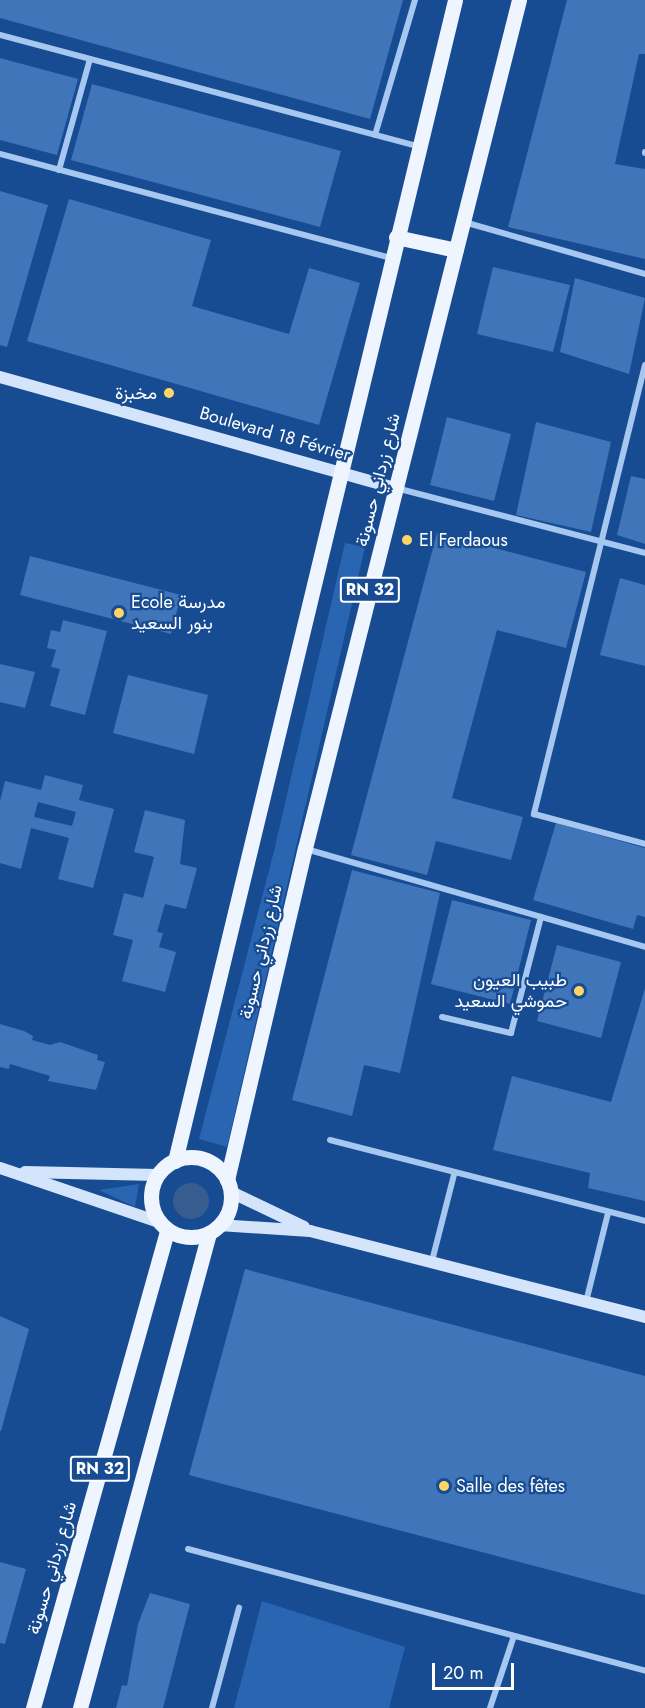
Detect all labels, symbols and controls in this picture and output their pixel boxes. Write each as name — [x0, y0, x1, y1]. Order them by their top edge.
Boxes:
place label: مخبزة — [115, 382, 157, 404]
marker: مخبزة — [162, 386, 176, 400]
street label: Boulevard 18 Février — [197, 402, 353, 466]
street label: شارع زرداني حسونة — [351, 411, 405, 549]
place label: El Ferdaous — [419, 529, 508, 551]
marker: El Ferdaous — [400, 533, 414, 547]
road number: RN 32 — [338, 577, 401, 603]
place label: Ecole مدرسة بنور السعيد — [131, 592, 226, 634]
marker: Ecole مدرسة بنور السعيد — [112, 606, 126, 620]
street label: شارع زرداني حسونة — [235, 883, 287, 1021]
place label: طبيب العيون حموشي السعيد — [454, 970, 567, 1012]
marker: طبيب العيون حموشي السعيد — [572, 984, 586, 998]
road number: RN 32 — [68, 1456, 132, 1482]
place label: Salle des fêtes — [456, 1475, 565, 1497]
marker: Salle des fêtes — [437, 1479, 451, 1493]
street label: شارع زرداني حسونة — [23, 1499, 81, 1637]
scale bar — [435, 1651, 518, 1689]
text: 20 m — [443, 1660, 483, 1686]

